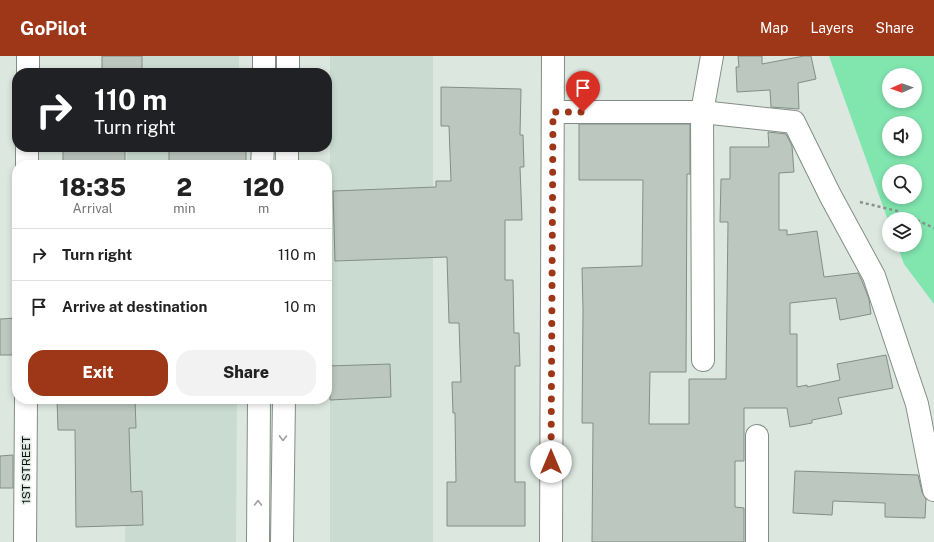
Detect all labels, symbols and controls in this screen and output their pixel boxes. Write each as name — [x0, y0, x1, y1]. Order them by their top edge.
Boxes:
text: GoPilot — [20, 17, 87, 39]
text: Map — [760, 20, 788, 36]
text: Layers — [810, 20, 854, 36]
text: Share — [876, 20, 914, 36]
north arrow — [882, 68, 922, 108]
map controls — [882, 68, 922, 252]
pin — [566, 71, 600, 112]
icon: arrive — [572, 77, 594, 99]
text: 110 m — [94, 83, 167, 116]
icon: right — [28, 84, 80, 136]
button: sound — [882, 116, 922, 156]
text: Turn right — [94, 117, 176, 138]
button: search — [882, 164, 922, 204]
text: 18:35 — [59, 173, 126, 201]
text: 2 — [177, 173, 192, 201]
text: 120 — [243, 173, 285, 201]
text: Arrival — [73, 201, 113, 216]
text: min — [173, 201, 195, 216]
text: m — [258, 201, 269, 216]
button: layers — [882, 212, 922, 252]
icon: right — [28, 244, 50, 266]
text: Turn right — [62, 246, 132, 263]
text: 110 m — [278, 246, 316, 263]
icon: arrive — [28, 296, 50, 318]
text: Arrive at destination — [62, 298, 207, 315]
text: 10 m — [284, 298, 316, 315]
button: Exit — [28, 350, 168, 396]
button: Share — [176, 350, 316, 396]
one-way arrow — [279, 435, 288, 441]
street label: 1ST STREET — [19, 436, 33, 504]
position arrow — [530, 441, 572, 483]
one-way arrow — [254, 500, 262, 506]

